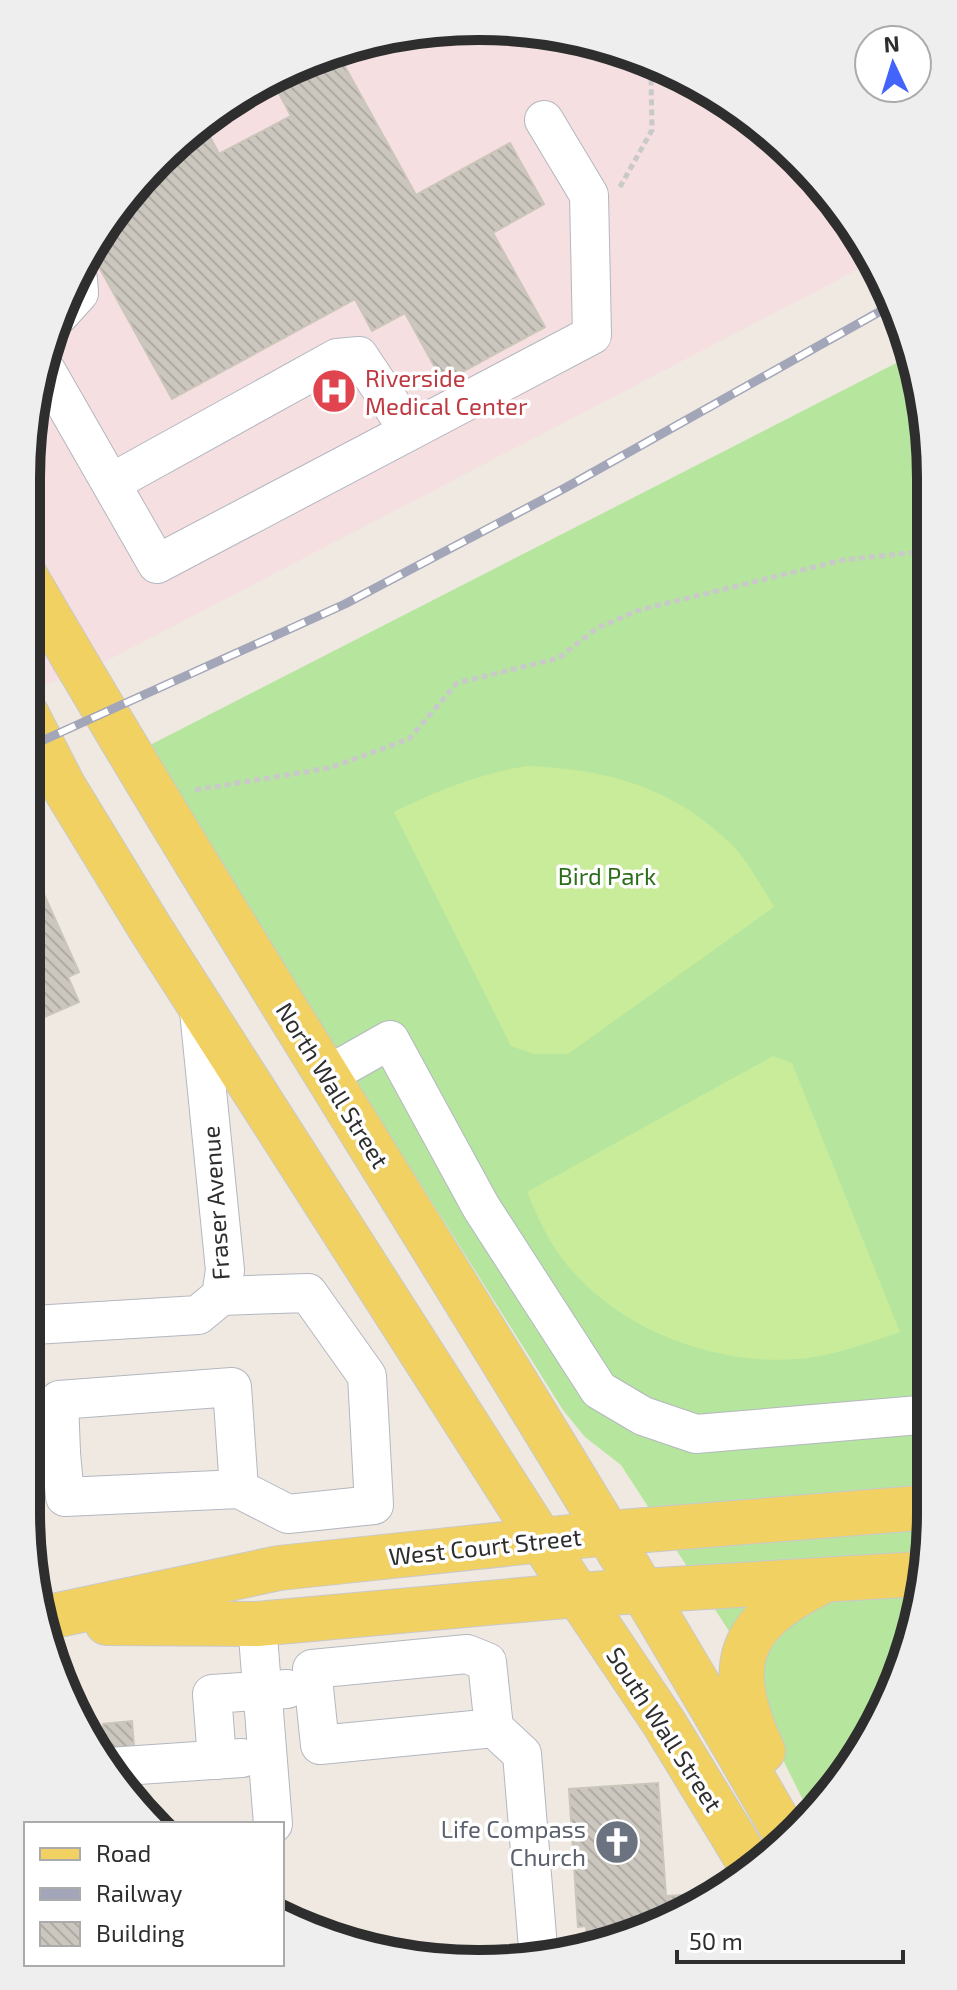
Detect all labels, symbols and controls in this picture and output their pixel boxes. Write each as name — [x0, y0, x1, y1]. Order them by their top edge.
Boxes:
north arrow — [853, 24, 933, 104]
text: N — [883, 30, 900, 57]
place label: Riverside Medical Center — [365, 363, 528, 420]
hospital icon: Riverside Medical Center — [310, 367, 358, 415]
park label: Bird Park — [558, 861, 656, 890]
street label: North Wall Street — [270, 997, 396, 1173]
street label: Fraser Avenue — [195, 1125, 235, 1281]
street label: West Court Street — [387, 1521, 583, 1571]
street label: South Wall Street — [601, 1641, 729, 1817]
place label: Life Compass Church — [441, 1814, 586, 1871]
church icon: Life Compass Church — [593, 1818, 641, 1866]
legend — [24, 1822, 284, 1966]
text: Road — [96, 1838, 151, 1867]
text: Railway — [96, 1878, 183, 1907]
scale bar — [677, 1914, 903, 1964]
text: Building — [96, 1918, 185, 1947]
text: 50 m — [689, 1926, 743, 1955]

